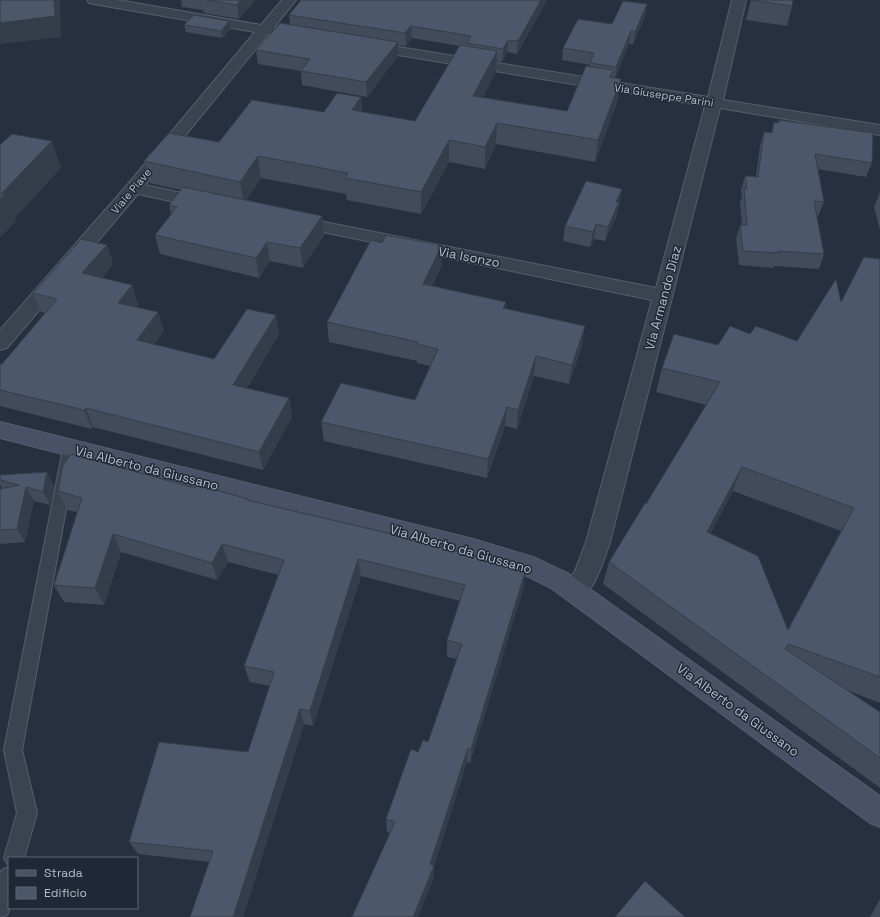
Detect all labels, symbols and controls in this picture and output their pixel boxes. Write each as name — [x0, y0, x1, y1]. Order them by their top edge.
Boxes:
street label: Via Giuseppe Parini — [613, 80, 715, 110]
street label: Viale Piave — [108, 165, 154, 217]
street label: Via Isonzo — [437, 243, 501, 271]
street label: Via Armando Diaz — [641, 244, 685, 352]
street label: Via Alberto da Giussano — [73, 442, 221, 494]
street label: Via Alberto da Giussano — [388, 521, 534, 577]
street label: Via Alberto da Giussano — [673, 660, 803, 760]
legend — [8, 857, 138, 909]
text: Strada — [44, 865, 83, 881]
text: Edificio — [44, 885, 87, 901]

